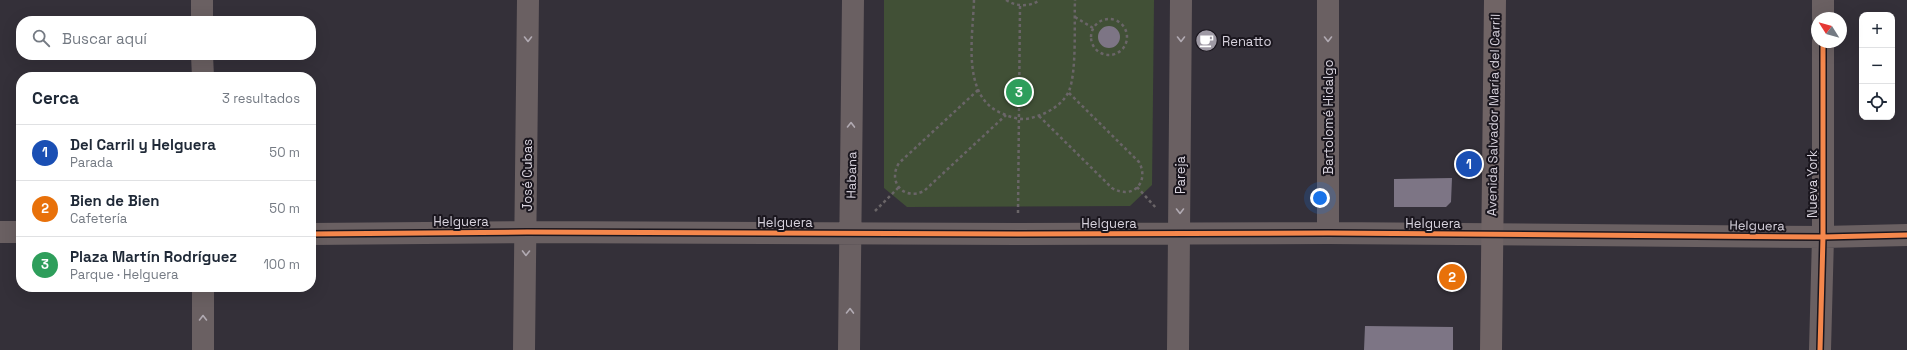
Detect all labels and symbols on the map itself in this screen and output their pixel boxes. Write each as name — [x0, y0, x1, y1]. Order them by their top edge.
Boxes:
north arrow — [1811, 12, 1847, 48]
street label: Avenida Salvador María del Carril — [1483, 14, 1504, 216]
cafe icon: Renatto — [1194, 28, 1220, 54]
place label: Renatto — [1222, 33, 1272, 50]
one-way arrow — [524, 36, 532, 42]
one-way arrow — [1177, 36, 1185, 42]
one-way arrow — [1324, 36, 1332, 42]
street label: Bartolomé Hidalgo — [1320, 59, 1337, 175]
pin: 3 — [1006, 77, 1032, 107]
one-way arrow — [847, 122, 856, 128]
street label: José Cubas — [519, 139, 536, 211]
pin: 1 — [1456, 149, 1482, 179]
street label: Nueva York — [1804, 150, 1821, 218]
street label: Habana — [843, 151, 860, 199]
street label: Pareja — [1172, 155, 1189, 194]
your location — [1310, 188, 1330, 208]
one-way arrow — [1176, 208, 1184, 214]
street label: Helguera — [433, 213, 489, 230]
street label: Helguera — [757, 214, 813, 231]
street label: Helguera — [1081, 215, 1137, 232]
street label: Helguera — [1405, 215, 1461, 232]
street label: Helguera — [1729, 217, 1785, 234]
one-way arrow — [522, 250, 531, 256]
pin: 2 — [1439, 262, 1465, 292]
one-way arrow — [846, 308, 854, 314]
one-way arrow — [199, 315, 207, 321]

